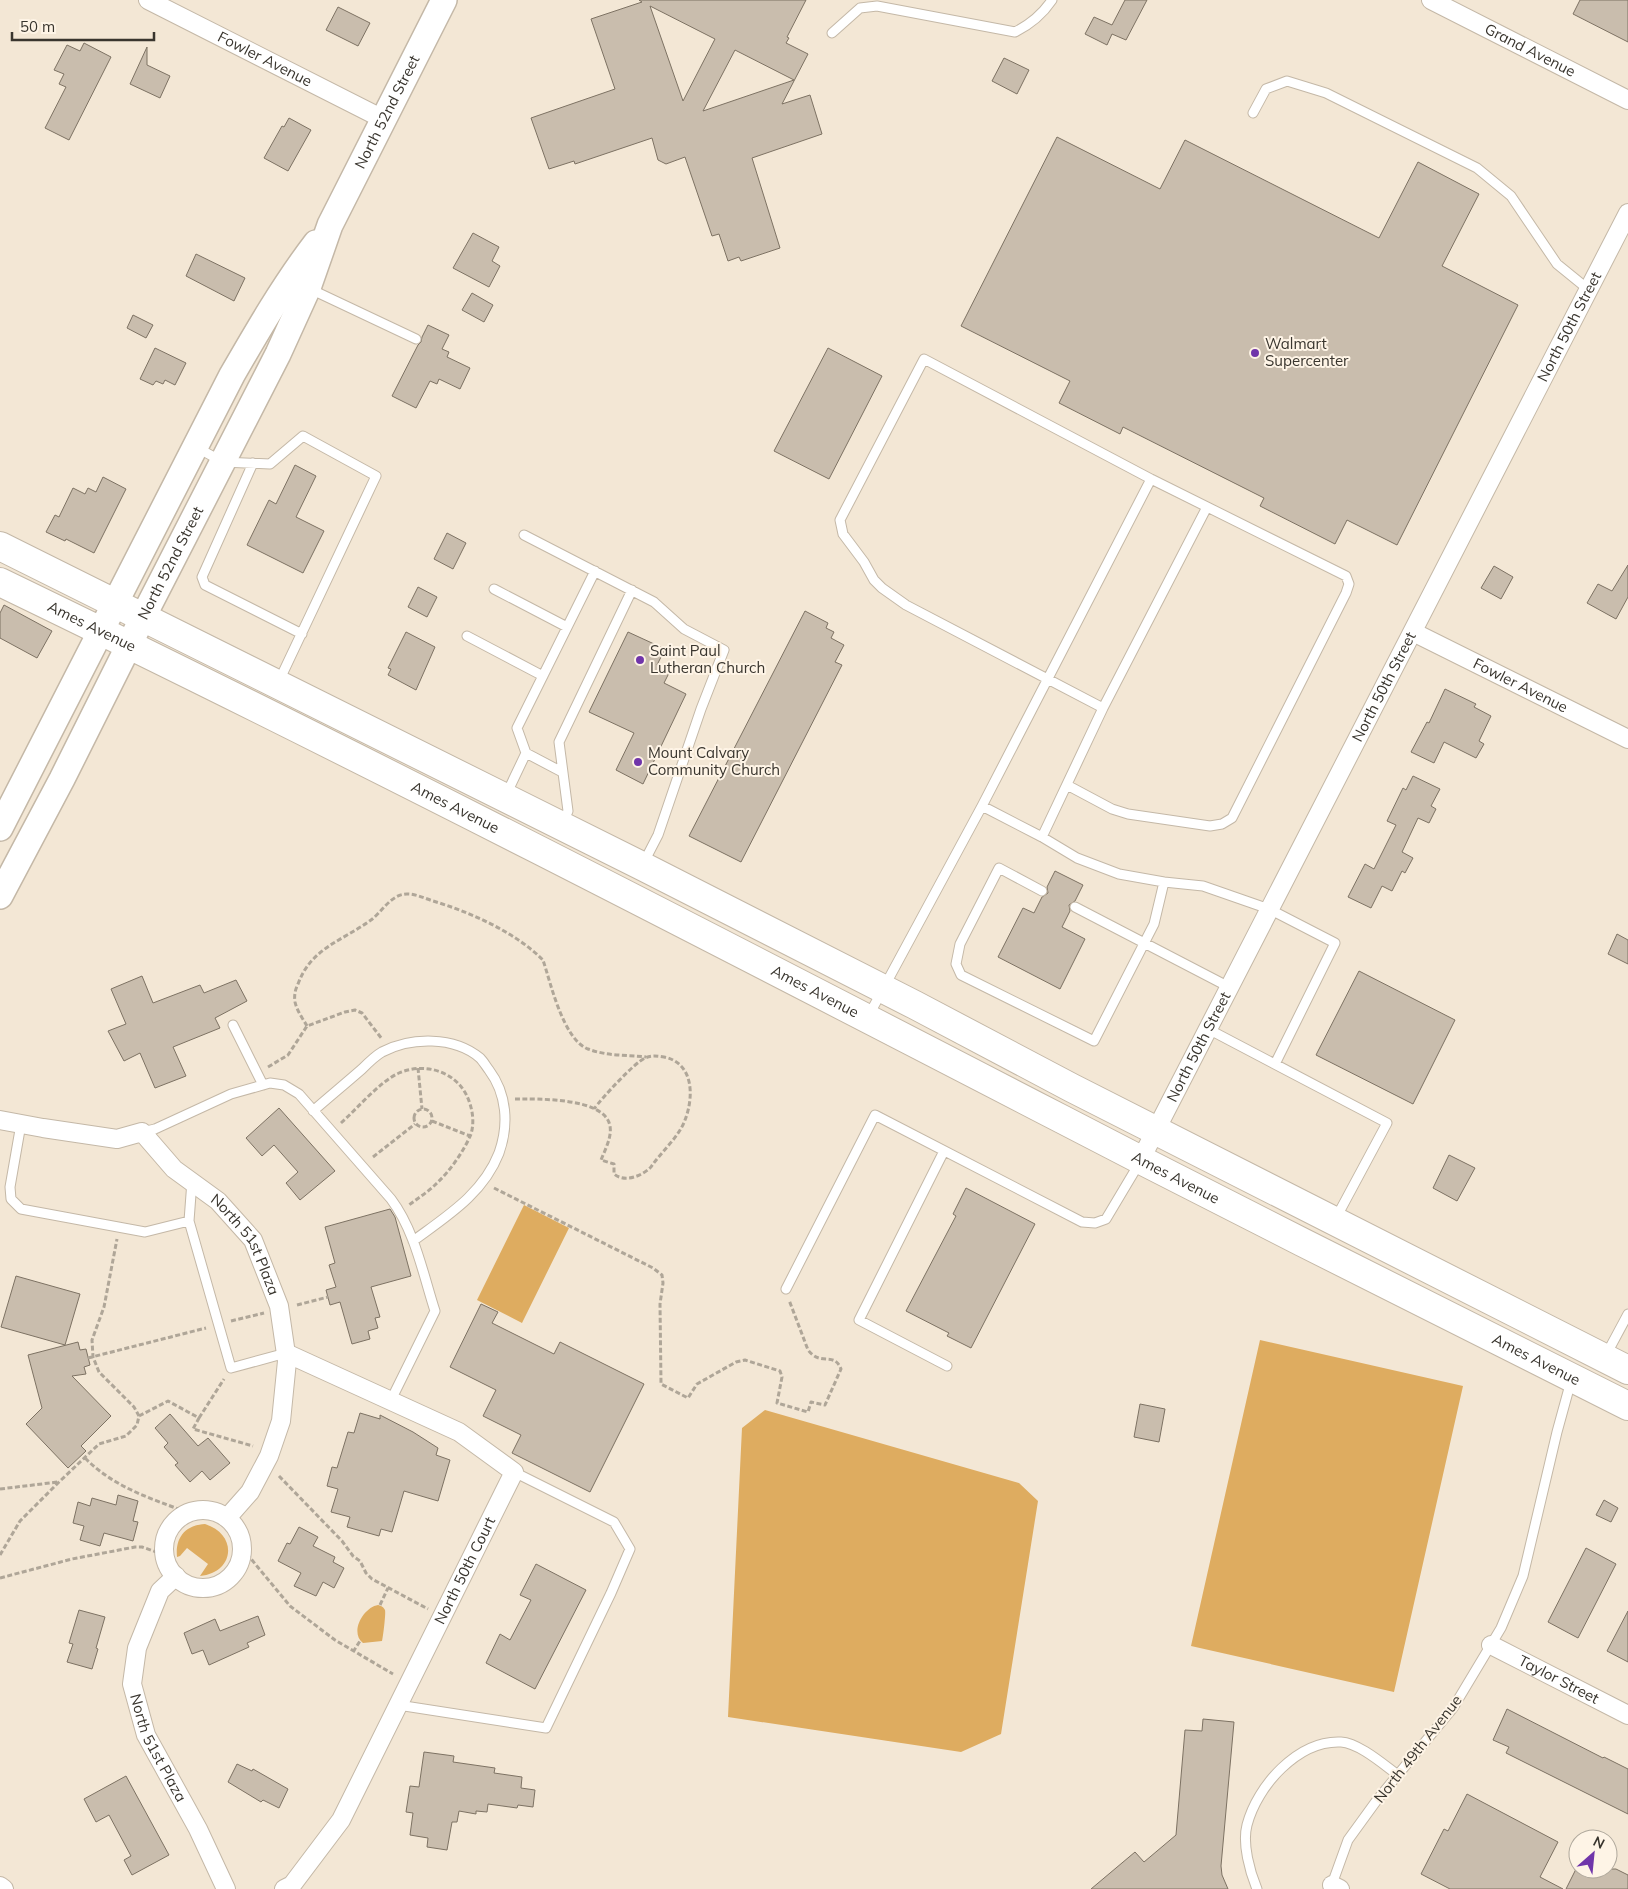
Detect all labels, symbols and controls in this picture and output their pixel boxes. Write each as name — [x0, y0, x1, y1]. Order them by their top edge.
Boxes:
scale bar — [12, 10, 155, 42]
text: 50 m — [20, 17, 55, 36]
street label: Grand Avenue — [1482, 19, 1579, 81]
street label: Fowler Avenue — [215, 27, 315, 90]
street label: North 52nd Street — [350, 52, 423, 172]
street label: North 50th Street — [1533, 268, 1605, 385]
place label: Walmart Supercenter — [1265, 334, 1349, 370]
marker: Walmart Supercenter — [1249, 347, 1261, 359]
street label: North 52nd Street — [133, 503, 207, 623]
street label: Ames Avenue — [45, 597, 139, 656]
street label: North 50th Street — [1347, 628, 1420, 745]
place label: Saint Paul Lutheran Church — [650, 641, 765, 677]
marker: Saint Paul Lutheran Church — [634, 654, 646, 666]
street label: Fowler Avenue — [1470, 654, 1571, 716]
place label: Mount Calvary Community Church — [648, 743, 780, 779]
marker: Mount Calvary Community Church — [632, 756, 644, 768]
street label: Ames Avenue — [408, 777, 503, 837]
street label: Ames Avenue — [768, 961, 862, 1022]
street label: North 50th Street — [1162, 989, 1234, 1105]
street label: Ames Avenue — [1129, 1147, 1223, 1208]
street label: North 51st Plaza — [207, 1189, 284, 1298]
street label: Ames Avenue — [1489, 1329, 1584, 1389]
street label: North 50th Court — [430, 1513, 499, 1627]
street label: Taylor Street — [1515, 1651, 1602, 1708]
street label: North 49th Avenue — [1370, 1691, 1466, 1806]
street label: North 51st Plaza — [126, 1692, 191, 1805]
north arrow — [1568, 1829, 1618, 1879]
text: N — [1590, 1832, 1608, 1853]

